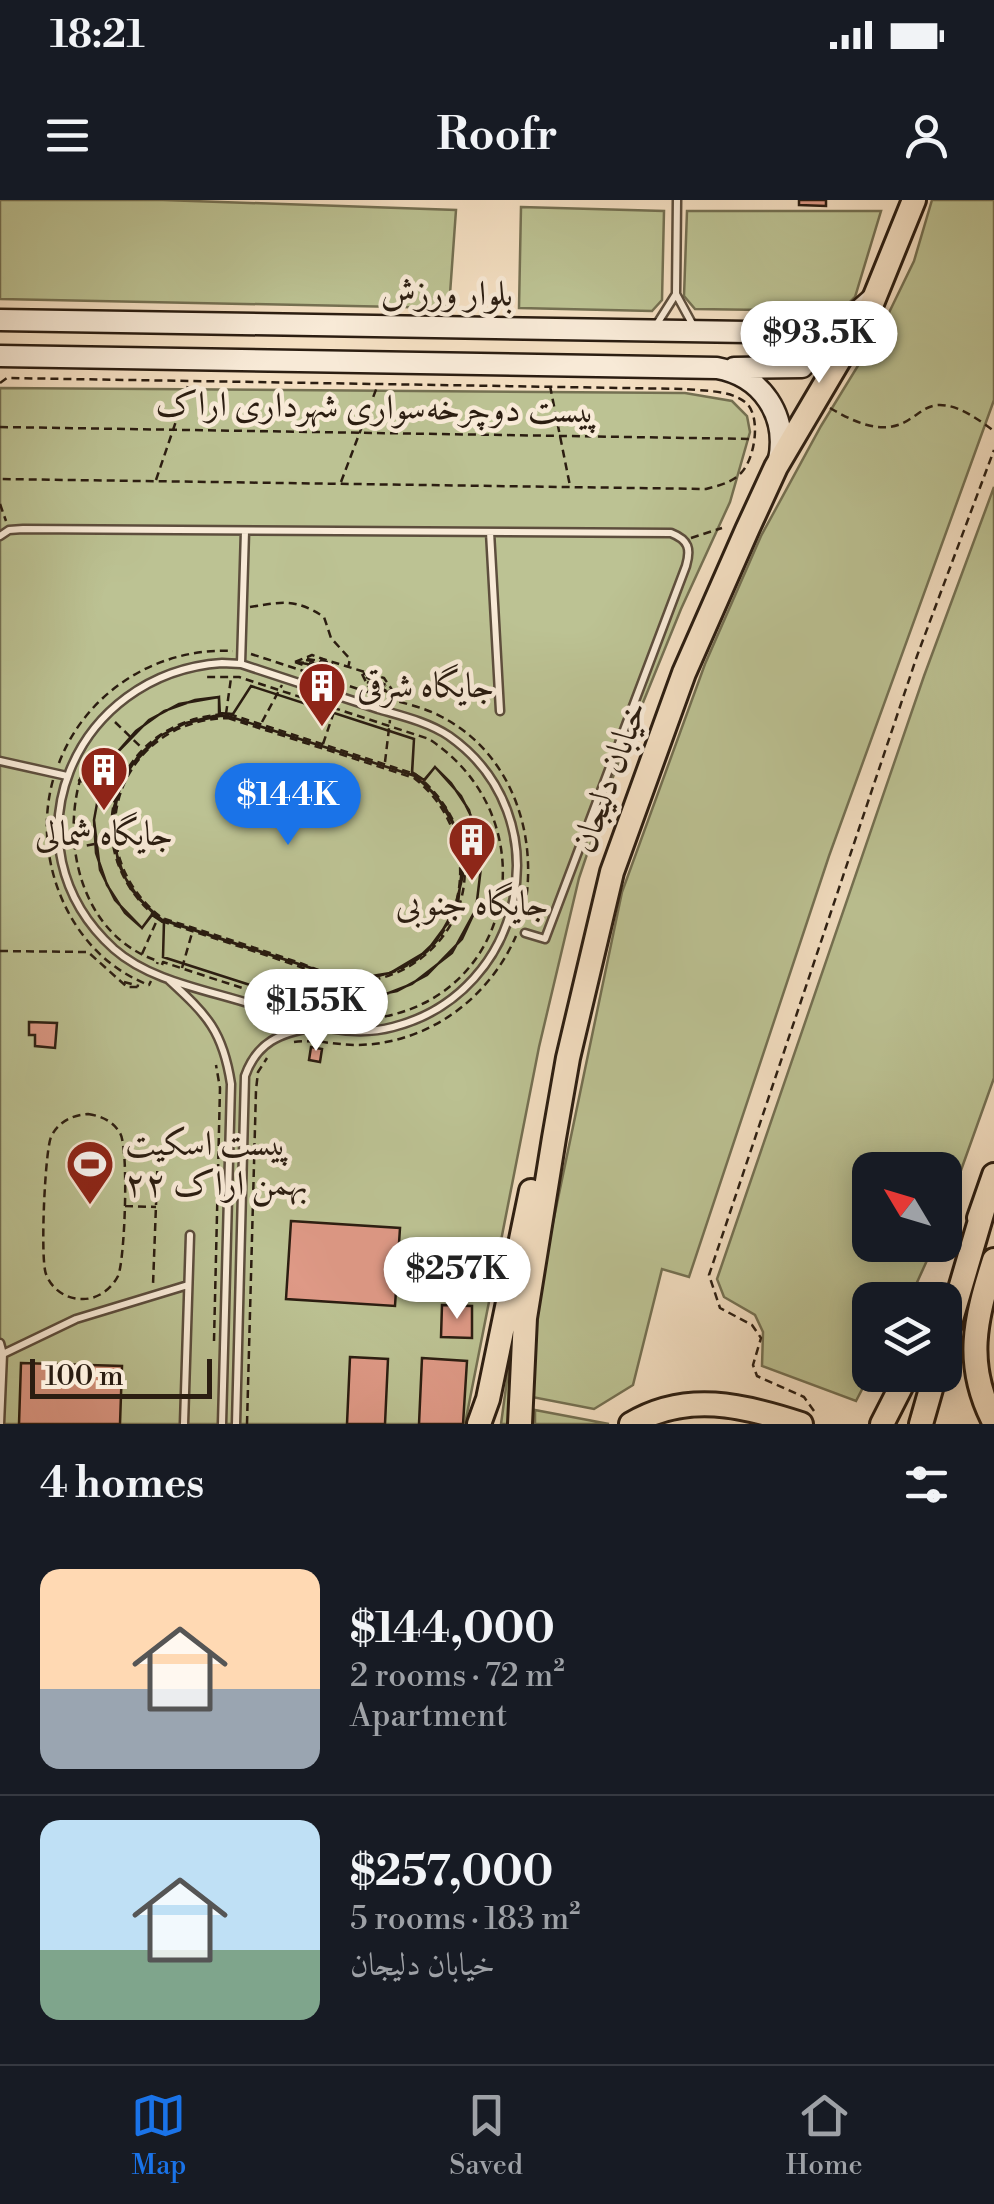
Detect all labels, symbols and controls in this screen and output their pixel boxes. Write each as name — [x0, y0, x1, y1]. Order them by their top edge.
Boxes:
text: 18:21 — [50, 12, 145, 59]
text: Roofr — [436, 107, 558, 164]
icon: menu — [40, 108, 95, 163]
icon: person — [899, 108, 954, 163]
street label: بلوار ورزش — [381, 271, 513, 317]
pin: $93.5K — [738, 301, 900, 386]
text: $93.5K — [763, 313, 876, 353]
street label: پیست دوچرخه‌سواری شهرداری اراک — [155, 383, 599, 434]
building icon: جایگاه شرقی — [296, 660, 348, 728]
place label: جایگاه شرقی — [357, 663, 494, 708]
street label: خیابان دلیجان — [563, 695, 657, 859]
building icon: جایگاه شمالی — [78, 744, 130, 812]
pin: $144K — [218, 763, 358, 848]
text: $144K — [237, 775, 339, 815]
place label: جایگاه شمالی — [35, 811, 173, 856]
building icon: جایگاه جنوبی — [446, 814, 498, 882]
place label: جایگاه جنوبی — [395, 881, 549, 928]
pin: $155K — [246, 969, 386, 1054]
text: $155K — [266, 981, 366, 1021]
place label: پیست اسکیت ۲۲ بهمن اراک — [125, 1123, 308, 1207]
sports icon: پیست اسکیت ۲۲ بهمن اراک — [64, 1138, 116, 1206]
north arrow — [852, 1152, 962, 1262]
map controls — [852, 1152, 962, 1392]
pin: $257K — [387, 1237, 527, 1322]
text: $257K — [406, 1249, 508, 1289]
button: layers — [852, 1282, 962, 1392]
scale bar — [30, 1354, 212, 1398]
text: 100 m — [45, 1359, 124, 1394]
icon: filters — [899, 1457, 954, 1512]
text: 4 homes — [40, 1458, 204, 1511]
text: $144,000 — [350, 1603, 555, 1656]
icon: home — [120, 1609, 240, 1729]
text: 2 rooms · 72 m² — [350, 1656, 565, 1696]
text: Apartment — [350, 1696, 507, 1736]
text: $257,000 — [350, 1846, 553, 1899]
icon: home — [120, 1860, 240, 1980]
text: 5 rooms · 183 m² — [350, 1899, 580, 1939]
text: خیابان دلیجان — [350, 1945, 495, 1985]
tab: Map — [131, 2088, 187, 2183]
tab: Saved — [449, 2088, 523, 2183]
tab: Home — [786, 2088, 863, 2183]

